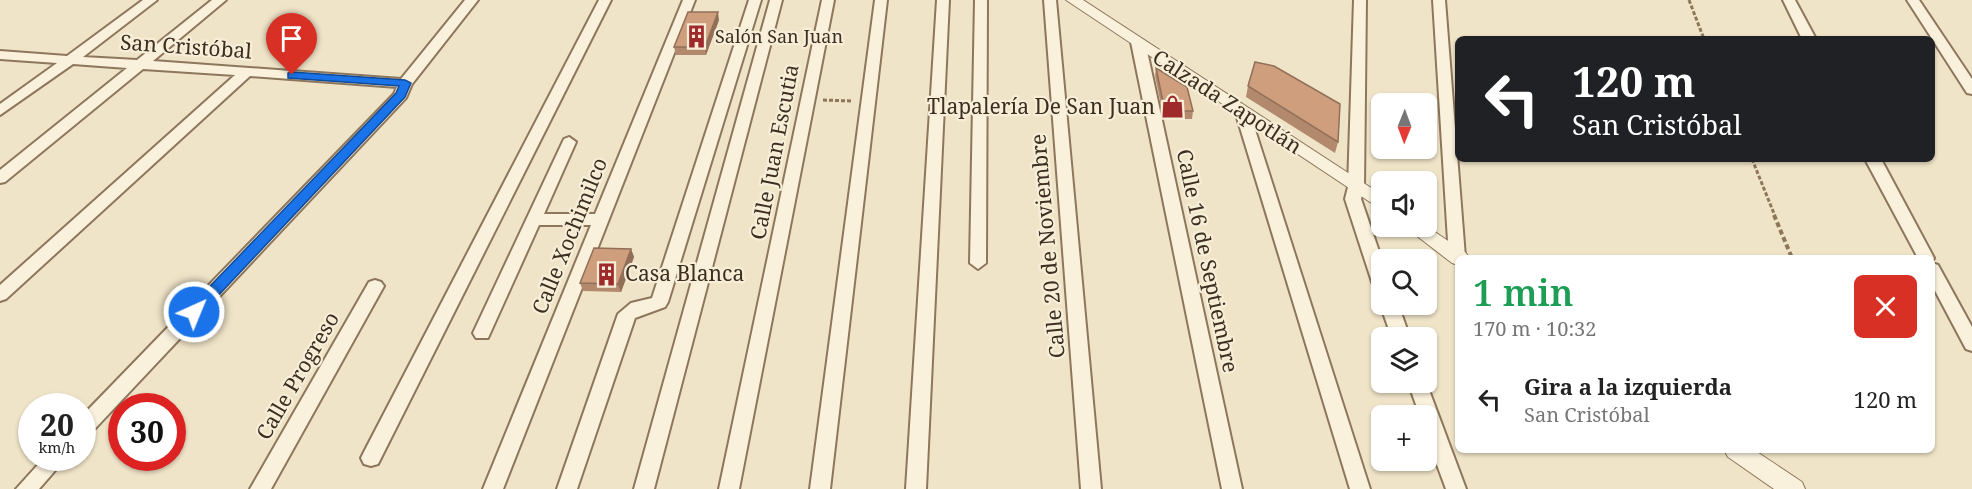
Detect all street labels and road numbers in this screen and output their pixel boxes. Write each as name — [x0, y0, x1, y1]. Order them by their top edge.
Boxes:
street label: San Cristóbal — [119, 27, 253, 65]
street label: Calzada Zapotlán — [1148, 42, 1308, 160]
street label: Calle Juan Escutia — [743, 62, 805, 242]
street label: Calle 20 de Noviembre — [1023, 133, 1071, 359]
street label: Calle 16 de Septiembre — [1171, 147, 1245, 375]
street label: Calle Xochimilco — [525, 153, 613, 318]
street label: Calle Progreso — [249, 307, 345, 444]

